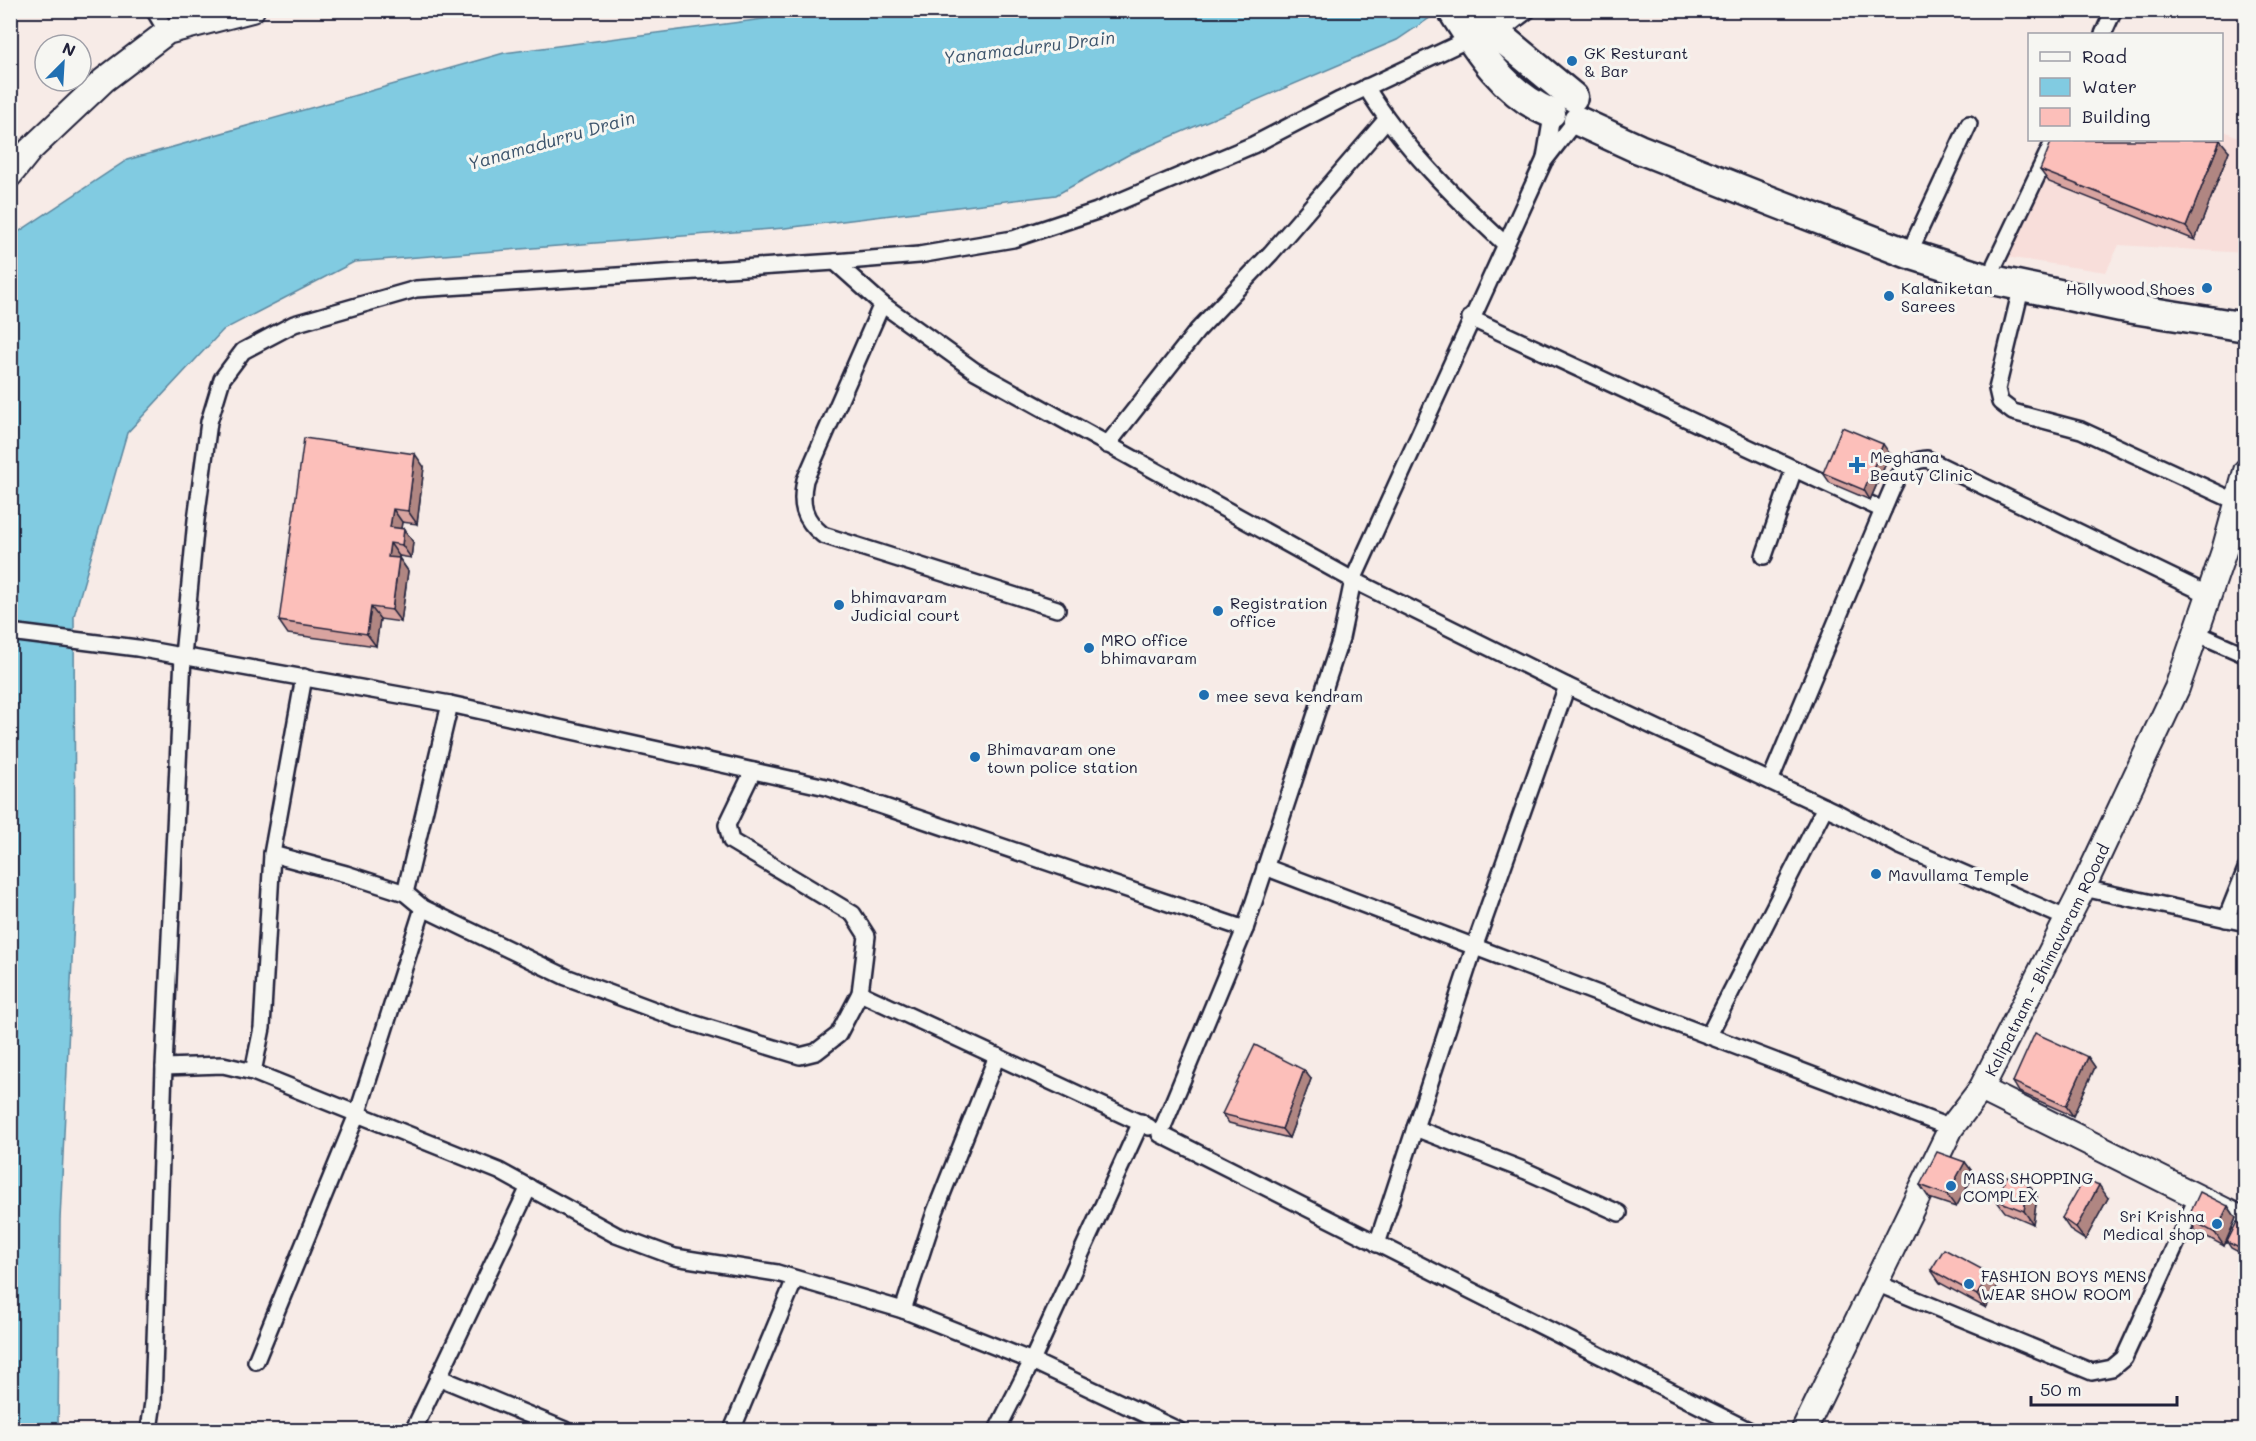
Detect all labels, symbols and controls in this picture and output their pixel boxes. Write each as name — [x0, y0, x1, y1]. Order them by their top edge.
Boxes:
water label: Yanamadurru Drain — [942, 25, 1116, 69]
north arrow — [33, 33, 93, 93]
legend — [2028, 33, 2223, 141]
text: N — [59, 37, 79, 61]
place label: GK Resturant & Bar — [1584, 42, 1688, 81]
text: Road — [2082, 44, 2127, 68]
marker: GK Resturant & Bar — [1565, 54, 1579, 68]
text: Water — [2082, 74, 2137, 98]
text: Building — [2082, 104, 2150, 128]
water label: Yanamadurru Drain — [465, 105, 637, 175]
place label: Kalaniketan Sarees — [1901, 277, 1993, 316]
place label: Hollywood Shoes — [2066, 278, 2195, 299]
marker: Hollywood Shoes — [2200, 281, 2214, 295]
marker: Kalaniketan Sarees — [1882, 289, 1896, 303]
place label: Meghana Beauty Clinic — [1870, 446, 1973, 485]
marker: Meghana Beauty Clinic — [1848, 456, 1866, 474]
place label: bhimavaram Judicial court — [851, 586, 960, 625]
place label: Registration office — [1230, 592, 1327, 631]
marker: bhimavaram Judicial court — [832, 598, 846, 612]
marker: Registration office — [1211, 604, 1225, 618]
place label: MRO office bhimavaram — [1101, 629, 1197, 668]
marker: MRO office bhimavaram — [1082, 641, 1096, 655]
place label: mee seva kendram — [1216, 685, 1363, 706]
marker: mee seva kendram — [1197, 688, 1211, 702]
place label: Bhimavaram one town police station — [987, 738, 1138, 777]
marker: Bhimavaram one town police station — [968, 750, 982, 764]
street label: Kalipatnam - Bhimavaram ROoad — [1979, 840, 2113, 1079]
place label: Mavullama Temple — [1888, 864, 2029, 885]
marker: Mavullama Temple — [1869, 867, 1883, 881]
place label: MASS SHOPPING COMPLEX — [1963, 1167, 2093, 1206]
marker: MASS SHOPPING COMPLEX — [1944, 1179, 1958, 1193]
place label: Sri Krishna Medical shop — [2103, 1205, 2205, 1244]
marker: Sri Krishna Medical shop — [2210, 1217, 2224, 1231]
place label: FASHION BOYS MENS WEAR SHOW ROOM — [1981, 1265, 2146, 1304]
marker: FASHION BOYS MENS WEAR SHOW ROOM — [1962, 1277, 1976, 1291]
scale bar — [2031, 1369, 2176, 1407]
text: 50 m — [2040, 1377, 2082, 1401]

